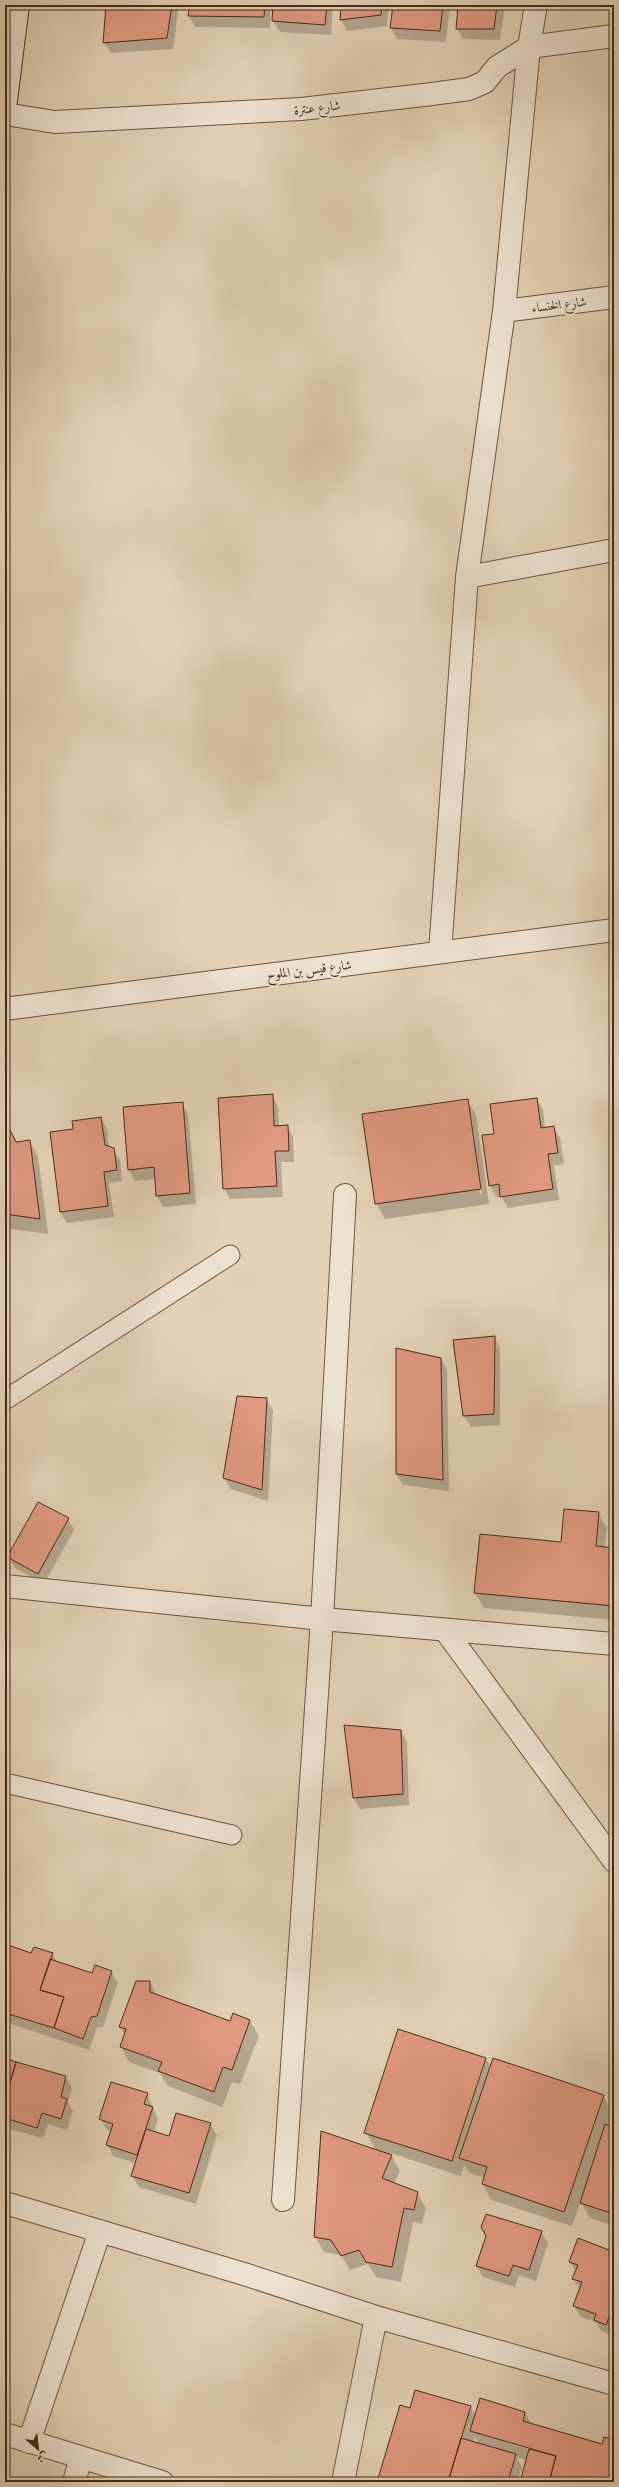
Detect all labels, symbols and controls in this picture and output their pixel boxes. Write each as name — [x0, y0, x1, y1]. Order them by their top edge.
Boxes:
street label: شارع عنترة — [293, 96, 342, 121]
street label: شارع الخنساء — [531, 292, 588, 319]
street label: شارع قيس بن الملوح — [266, 955, 353, 986]
north arrow — [18, 2429, 58, 2469]
text: ش — [34, 2448, 51, 2467]

